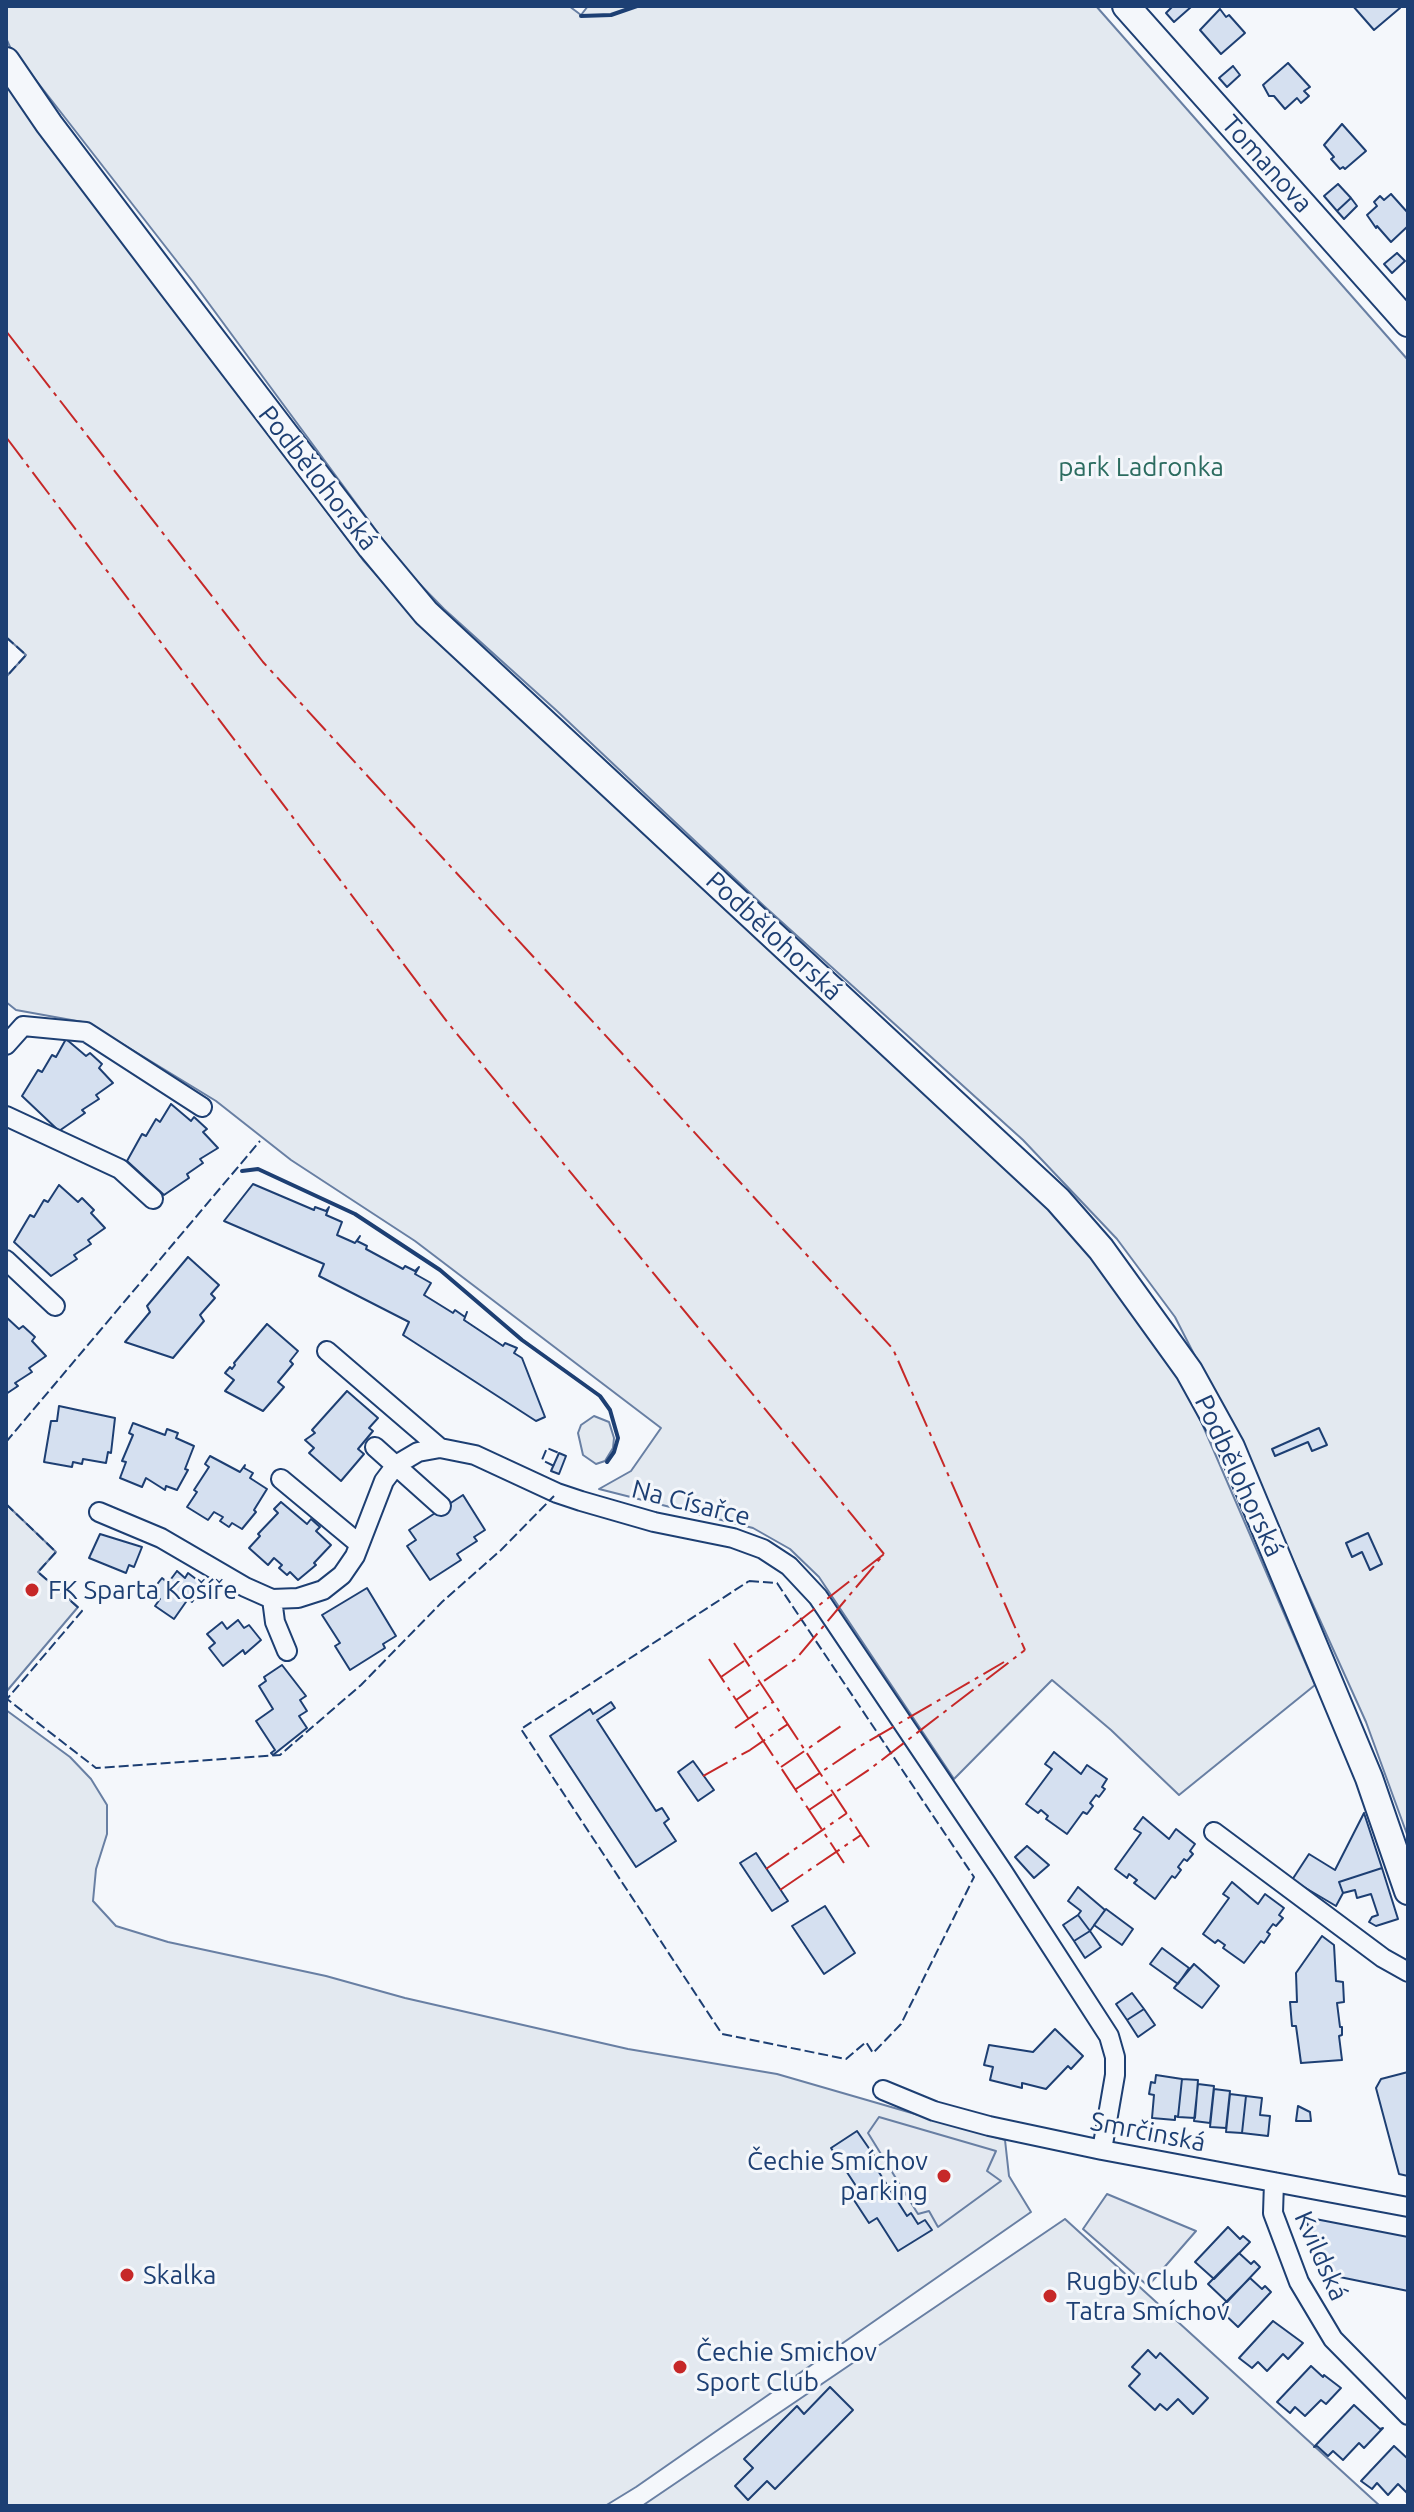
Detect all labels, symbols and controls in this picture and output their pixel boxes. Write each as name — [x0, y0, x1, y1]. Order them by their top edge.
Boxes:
street label: Tomanova — [1215, 109, 1319, 219]
street label: Podbělohorská — [252, 399, 384, 557]
park label: park Ladronka — [1058, 451, 1224, 483]
street label: Podbělohorská — [699, 865, 849, 1007]
street label: Podbělohorská — [1188, 1390, 1290, 1562]
street label: Na Císařce — [629, 1473, 753, 1533]
place label: FK Sparta Košíře — [48, 1574, 237, 1606]
marker: FK Sparta Košíře — [23, 1581, 41, 1599]
street label: Smrčinská — [1088, 2106, 1208, 2158]
place label: Čechie Smíchov parking — [747, 2145, 928, 2206]
marker: Čechie Smíchov parking — [935, 2167, 953, 2185]
street label: Kvildská — [1288, 2206, 1354, 2306]
place label: Skalka — [143, 2259, 216, 2291]
place label: Rugby Club Tatra Smíchov — [1066, 2265, 1229, 2326]
marker: Skalka — [118, 2266, 136, 2284]
marker: Rugby Club Tatra Smíchov — [1041, 2287, 1059, 2305]
place label: Čechie Smichov Sport Club — [696, 2336, 877, 2398]
marker: Čechie Smichov Sport Club — [671, 2358, 689, 2376]

